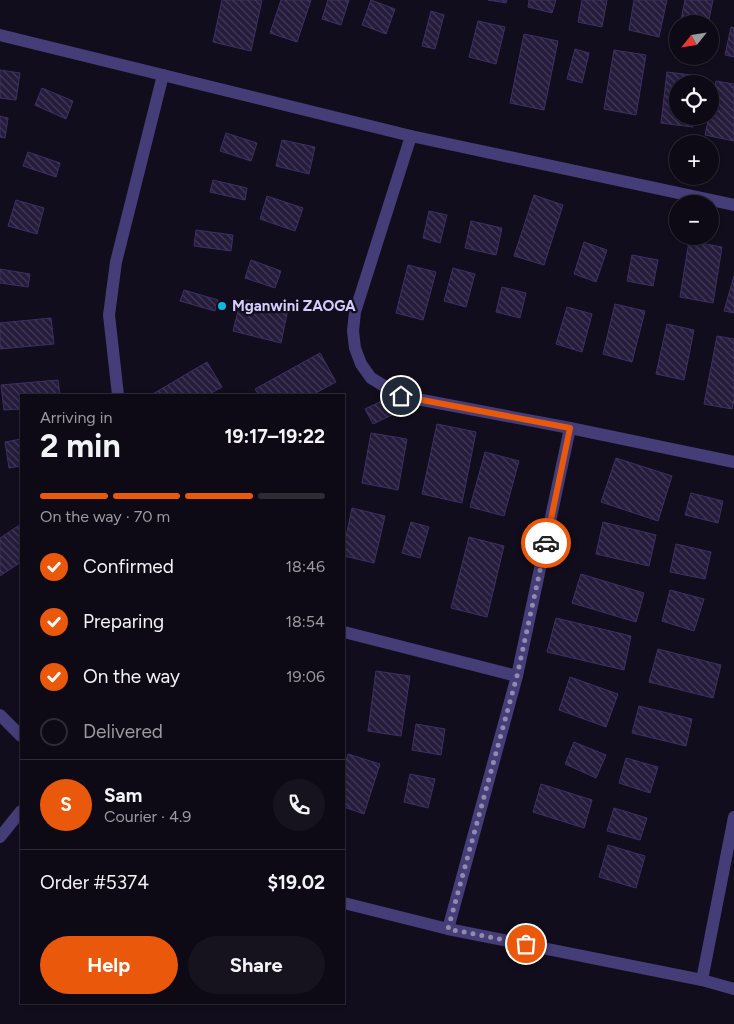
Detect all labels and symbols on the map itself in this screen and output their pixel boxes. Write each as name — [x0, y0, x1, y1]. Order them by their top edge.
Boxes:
north arrow — [669, 15, 719, 65]
place label: Mganwini ZAOGA — [232, 297, 356, 315]
marker: Mganwini ZAOGA — [216, 300, 228, 312]
pin — [380, 375, 422, 417]
courier — [521, 518, 571, 568]
pin — [505, 923, 547, 965]

